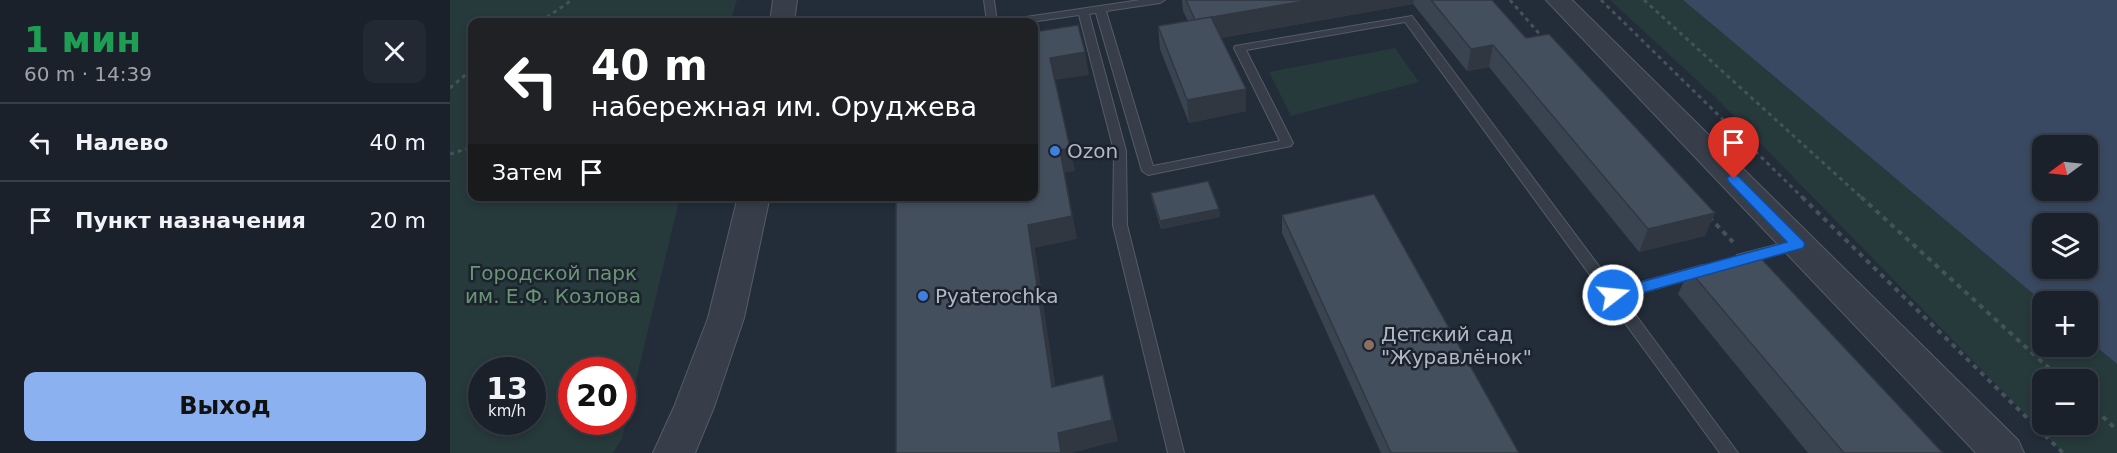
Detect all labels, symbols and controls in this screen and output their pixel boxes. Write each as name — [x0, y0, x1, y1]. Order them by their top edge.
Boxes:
text: 1 мин — [24, 19, 141, 60]
button: close — [363, 20, 426, 83]
text: 40 m — [591, 41, 708, 90]
icon: left — [492, 42, 570, 120]
text: 60 m · 14:39 — [24, 62, 152, 86]
text: набережная им. Оруджева — [591, 91, 977, 122]
pin — [1708, 117, 1759, 179]
icon: left — [24, 126, 57, 159]
icon: arrive — [1717, 126, 1750, 159]
text: Налево — [75, 130, 168, 155]
text: 40 m — [370, 130, 426, 155]
north arrow — [2032, 135, 2098, 201]
map controls — [2032, 135, 2098, 435]
place label: Ozon — [1067, 139, 1118, 163]
marker: Ozon — [1048, 144, 1062, 158]
icon: arrive — [575, 156, 608, 189]
text: Затем — [492, 160, 563, 185]
icon: arrive — [24, 204, 57, 237]
text: Пункт назначения — [75, 208, 306, 233]
text: 20 m — [370, 208, 426, 233]
button: layers — [2032, 213, 2098, 279]
park label: Городской парк им. Е.Ф. Козлова — [465, 261, 641, 308]
position arrow — [1581, 263, 1645, 327]
place label: Pyaterochka — [935, 284, 1058, 308]
marker: Pyaterochka — [916, 289, 930, 303]
button: + — [2032, 291, 2098, 357]
place label: Детский сад "Журавлёнок" — [1381, 322, 1532, 369]
marker: Детский сад "Журавлёнок" — [1362, 338, 1376, 352]
speed limit sign: 20 — [558, 357, 636, 435]
button: − — [2032, 369, 2098, 435]
text: 13 — [486, 371, 528, 406]
button: Выход — [24, 372, 426, 441]
text: km/h — [488, 402, 526, 420]

